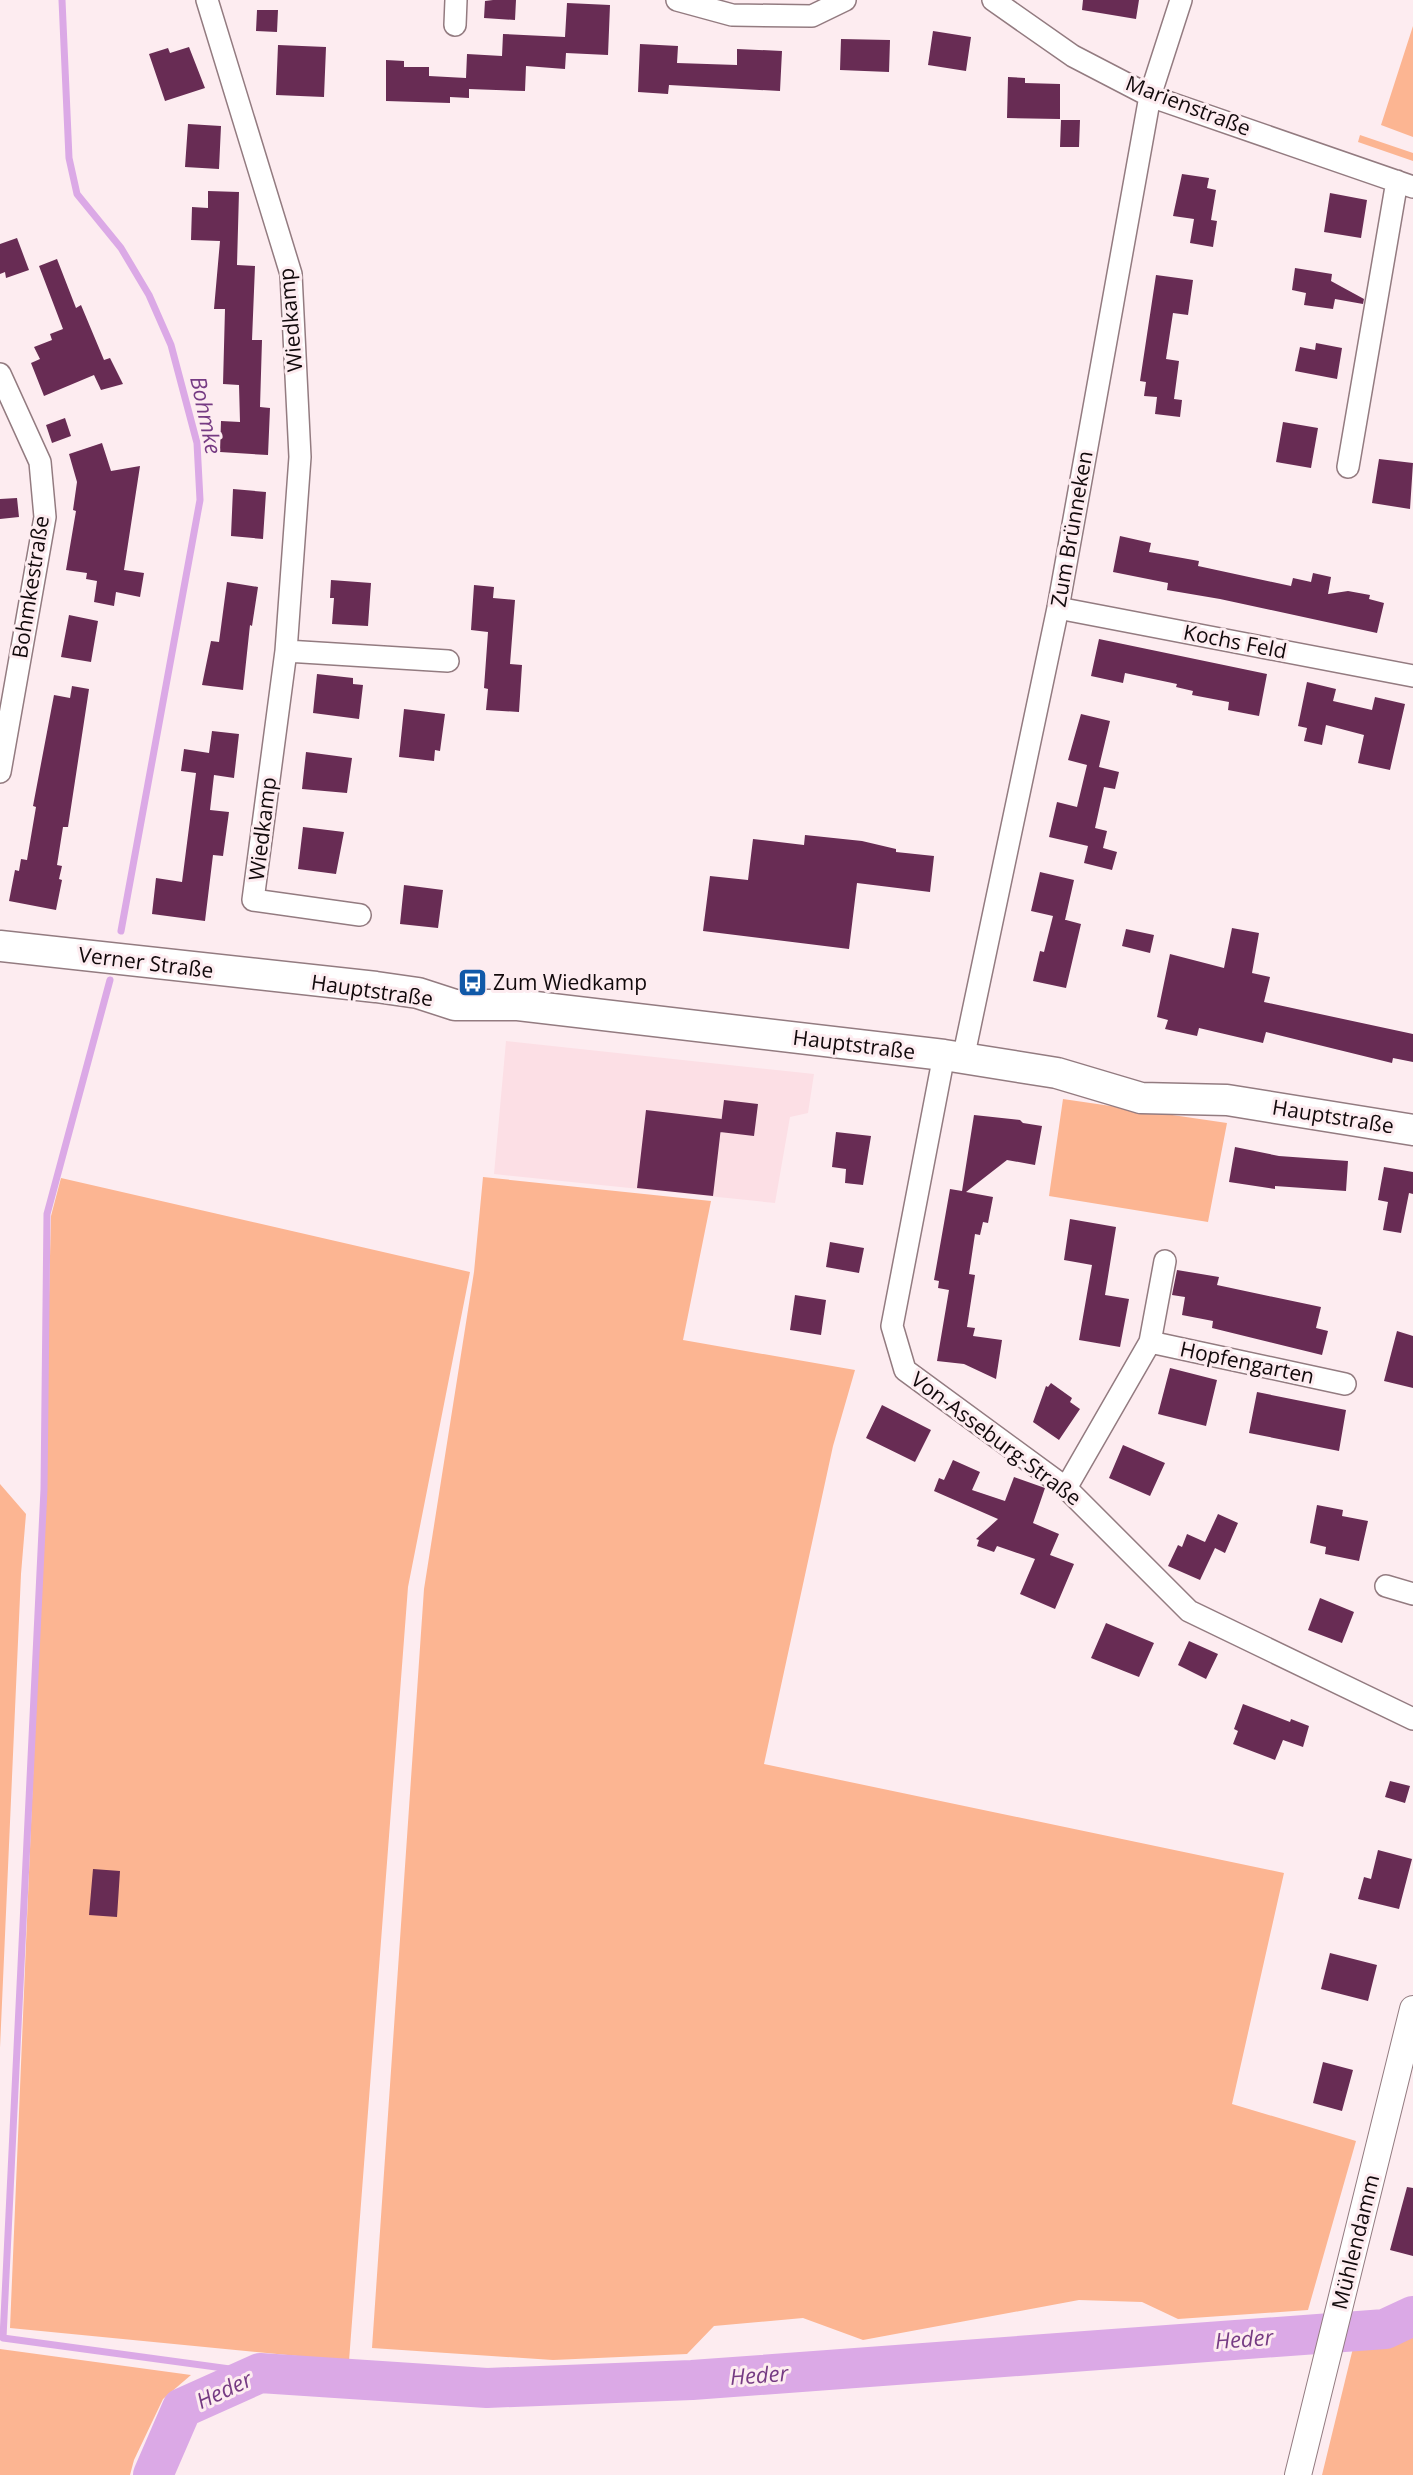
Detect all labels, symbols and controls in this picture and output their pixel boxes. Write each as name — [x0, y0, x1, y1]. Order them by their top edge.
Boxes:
street label: Marienstraße — [1122, 68, 1255, 142]
street label: Wiedkamp — [272, 267, 308, 373]
water label: Bohmke — [184, 373, 230, 457]
street label: Zum Brünneken — [1044, 449, 1099, 609]
street label: Bohmkestraße — [5, 514, 55, 660]
street label: Kochs Feld — [1181, 617, 1289, 665]
street label: Wiedkamp — [242, 775, 282, 882]
street label: Verner Straße — [77, 940, 215, 984]
bus stop icon: Zum Wiedkamp — [456, 967, 488, 999]
street label: Hauptstraße — [309, 968, 435, 1012]
place label: Zum Wiedkamp — [493, 968, 647, 996]
street label: Hauptstraße — [791, 1023, 917, 1065]
street label: Hauptstraße — [1270, 1093, 1396, 1139]
street label: Hopfengarten — [1178, 1334, 1317, 1390]
street label: Von-Asseburg-Straße — [906, 1365, 1087, 1512]
street label: Mühlendamm — [1325, 2171, 1385, 2312]
water label: Heder — [1214, 2321, 1275, 2355]
water label: Heder — [729, 2357, 790, 2391]
water label: Heder — [191, 2363, 258, 2415]

